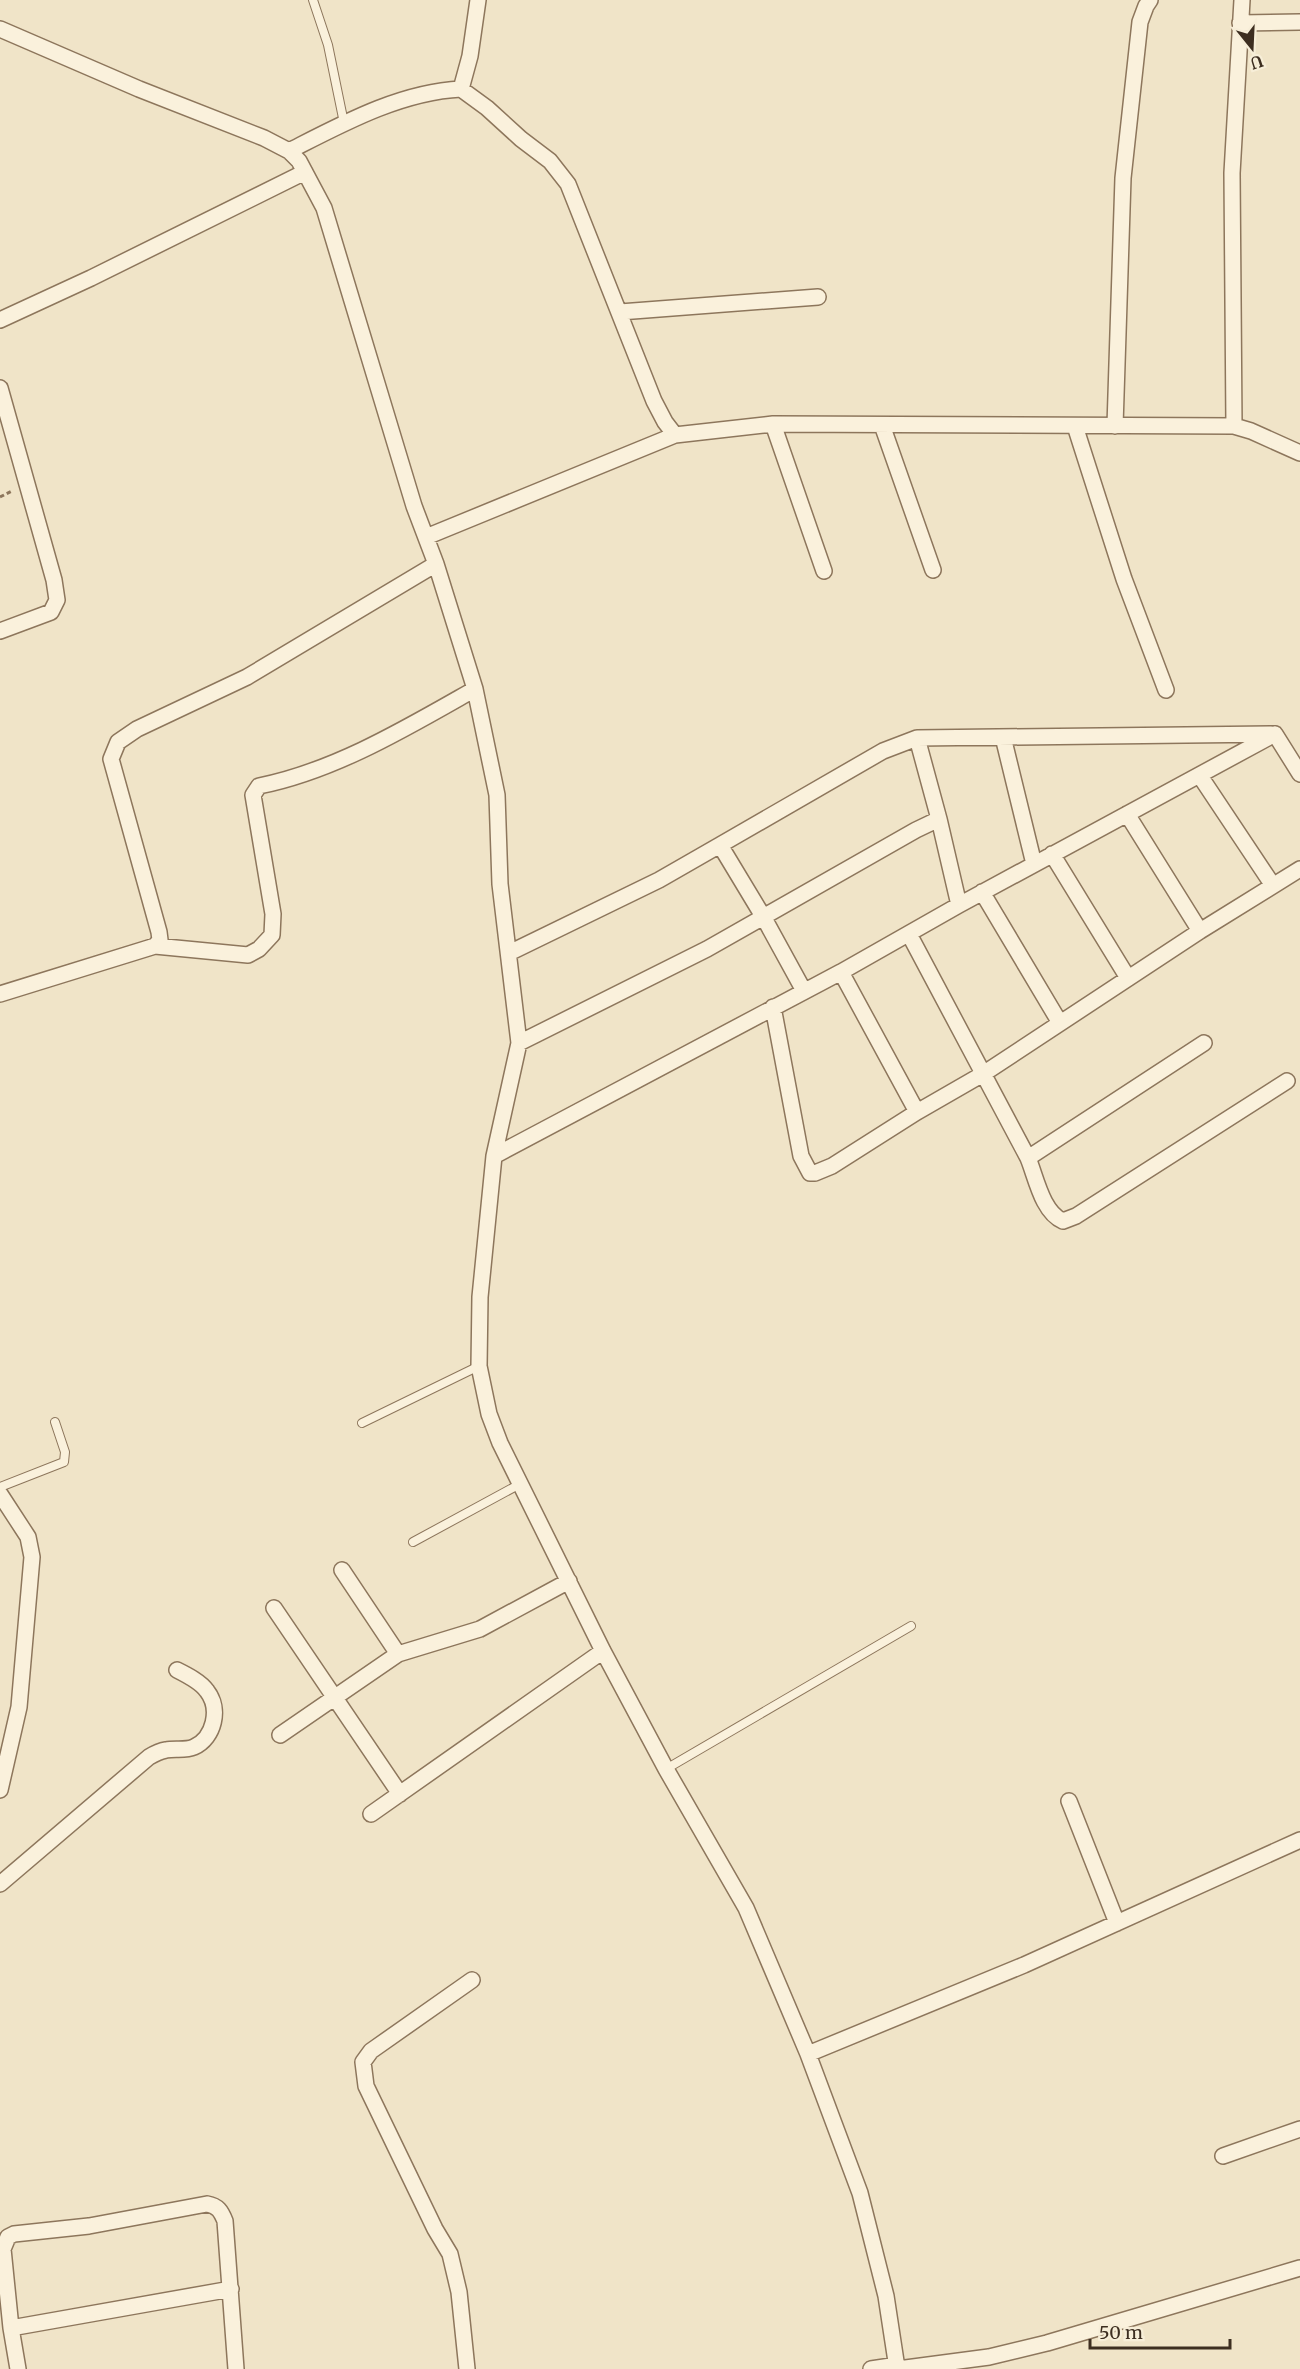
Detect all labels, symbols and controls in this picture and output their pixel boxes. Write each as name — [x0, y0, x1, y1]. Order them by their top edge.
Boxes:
north arrow — [1222, 18, 1282, 78]
text: U — [1248, 51, 1265, 74]
scale bar — [1090, 2312, 1230, 2350]
text: 50 m — [1099, 2321, 1143, 2344]

